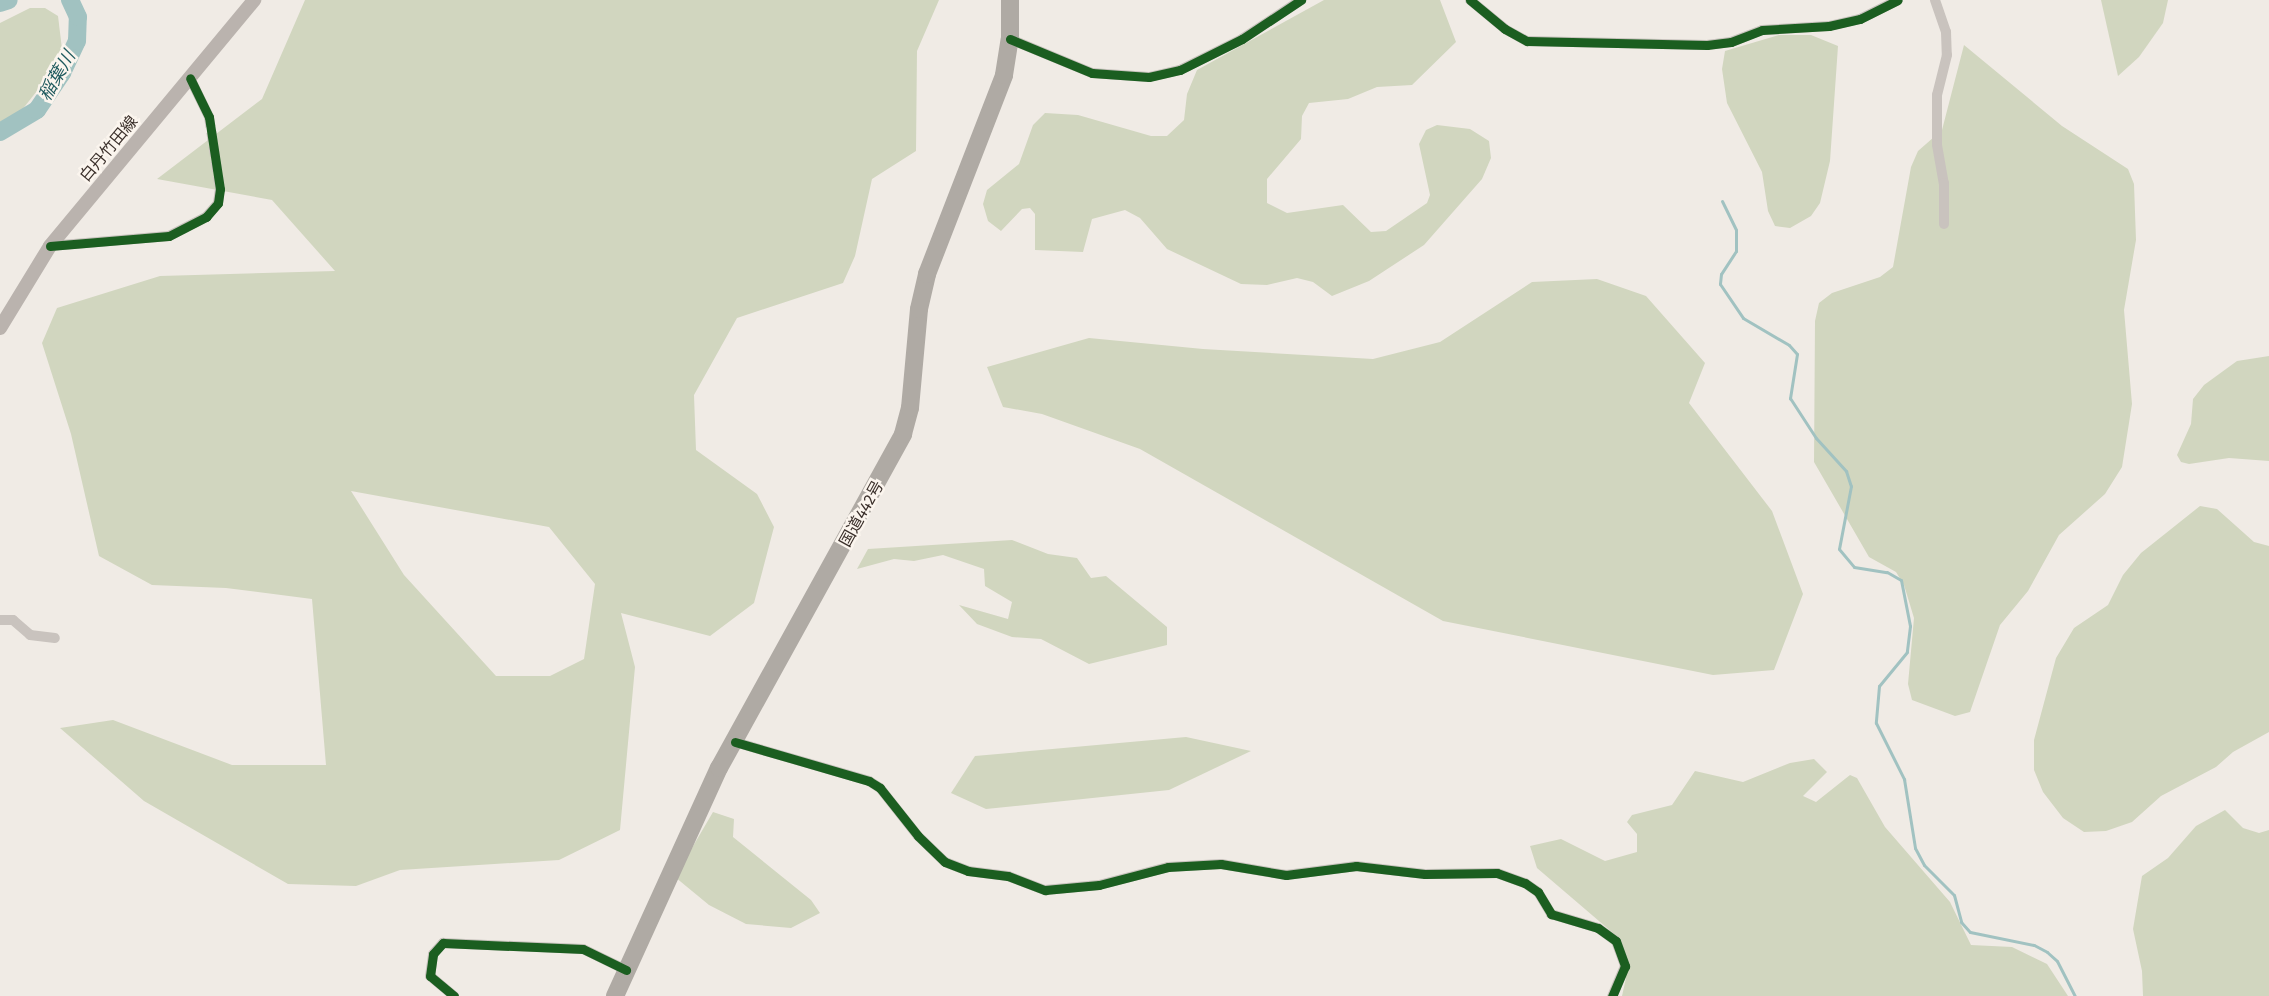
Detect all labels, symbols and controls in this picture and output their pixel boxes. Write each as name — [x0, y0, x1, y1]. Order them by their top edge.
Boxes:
water label: 稲葉川 — [34, 47, 80, 105]
street label: 白丹竹田線 — [76, 112, 142, 186]
street label: 国道442号 — [836, 478, 888, 550]

